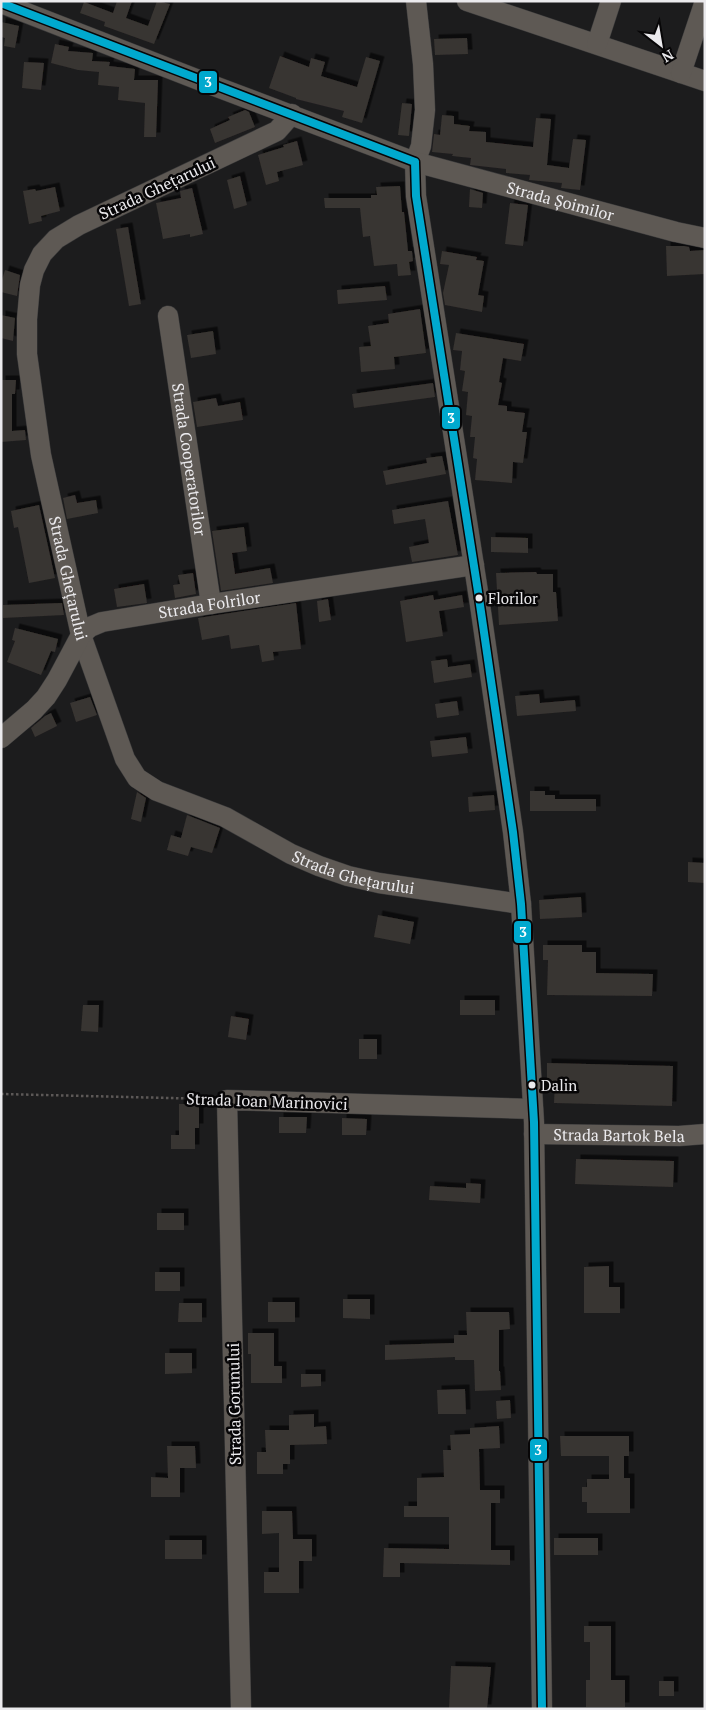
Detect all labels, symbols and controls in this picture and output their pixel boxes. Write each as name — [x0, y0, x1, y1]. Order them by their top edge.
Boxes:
north arrow — [636, 20, 686, 70]
text: N — [658, 46, 677, 68]
line badge: 3 — [198, 70, 218, 94]
text: 3 — [204, 72, 212, 91]
street label: Strada Ghețarului — [95, 151, 219, 225]
street label: Strada Șoimilor — [504, 176, 617, 226]
street label: Strada Cooperatorilor — [167, 381, 212, 538]
line badge: 3 — [441, 406, 461, 430]
text: 3 — [447, 408, 455, 427]
street label: Strada Ghețarului — [44, 514, 93, 644]
street label: Strada Folrilor — [157, 586, 263, 624]
place label: Florilor — [488, 588, 538, 608]
marker: Florilor — [474, 593, 484, 603]
street label: Strada Ghețarului — [289, 845, 416, 899]
line badge: 3 — [513, 920, 532, 944]
text: 3 — [519, 922, 527, 941]
place label: Dalin — [541, 1075, 577, 1095]
marker: Dalin — [527, 1080, 537, 1090]
street label: Strada Ioan Marinovici — [186, 1087, 348, 1115]
street label: Strada Bartok Bela — [553, 1123, 686, 1147]
street label: Strada Gorunului — [222, 1343, 246, 1465]
line badge: 3 — [529, 1438, 548, 1462]
text: 3 — [534, 1440, 542, 1459]

